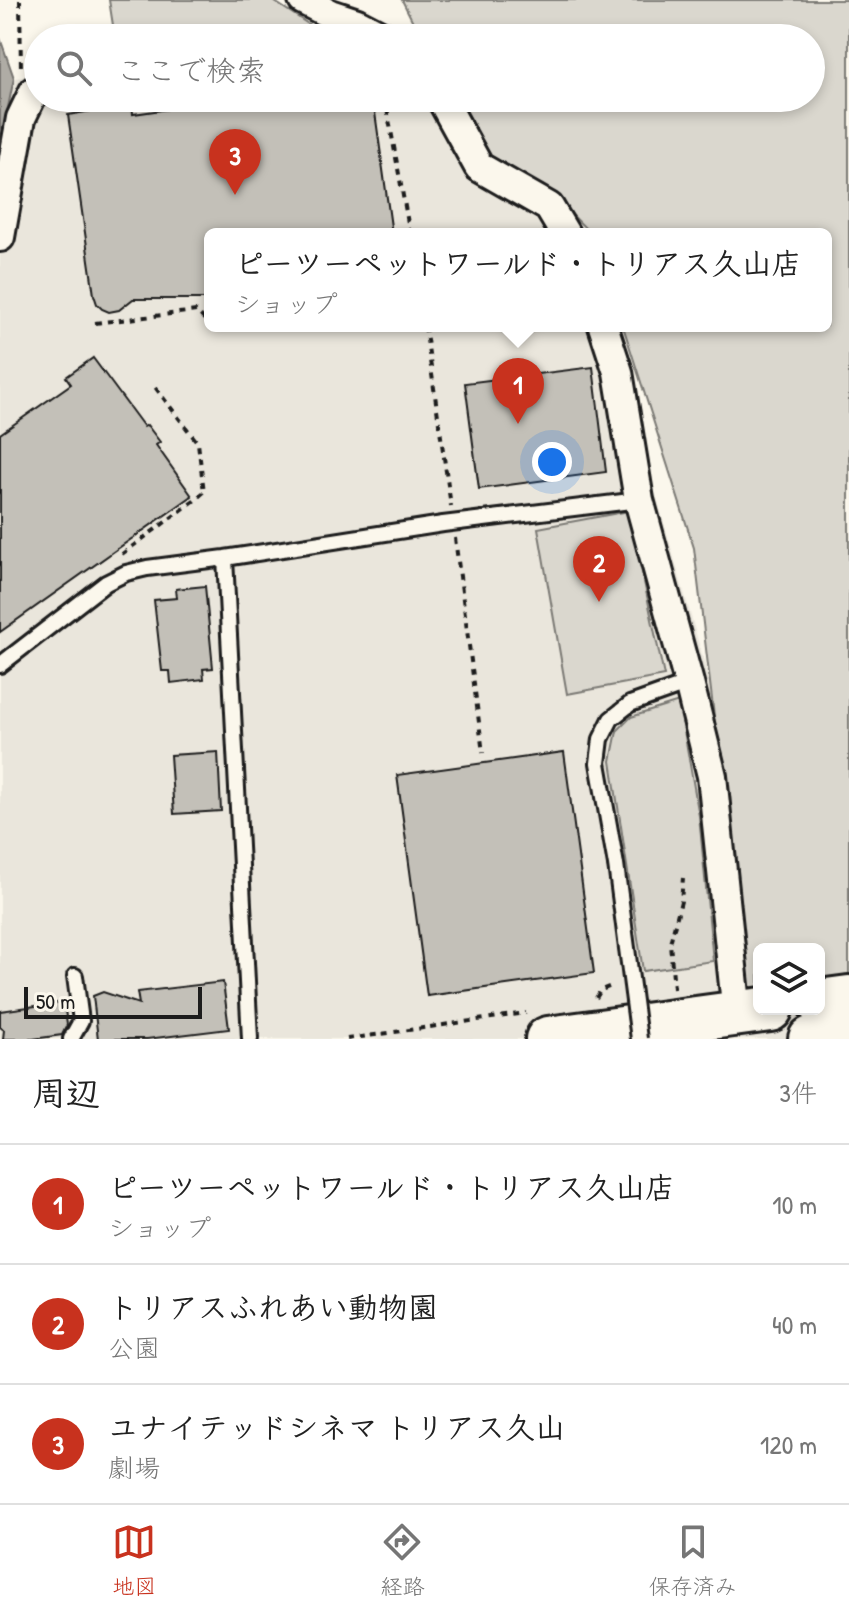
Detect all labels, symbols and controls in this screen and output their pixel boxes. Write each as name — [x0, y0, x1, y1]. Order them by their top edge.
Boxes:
search box — [24, 24, 825, 112]
icon: search — [52, 46, 96, 90]
text: ここで検索 — [116, 50, 266, 90]
pin: 3 — [209, 129, 261, 195]
popup — [204, 228, 832, 332]
text: ピーツーペットワールド・トリアス久山店 — [235, 243, 802, 283]
text: ショップ — [235, 286, 337, 321]
pin: 1 — [492, 358, 544, 424]
your location — [532, 442, 572, 482]
pin: 2 — [573, 536, 625, 602]
map controls — [753, 943, 825, 1015]
button: layers — [753, 943, 825, 1015]
scale bar — [24, 983, 202, 1019]
text: 50 m — [36, 986, 75, 1016]
text: 周辺 — [32, 1070, 100, 1116]
text: 3件 — [779, 1075, 817, 1110]
text: ピーツーペットワールド・トリアス久山店 — [108, 1167, 675, 1207]
text: 1 — [53, 1187, 63, 1222]
text: 10 m — [772, 1187, 817, 1222]
text: ショップ — [108, 1210, 211, 1245]
text: トリアスふれあい動物園 — [108, 1287, 438, 1327]
text: 2 — [52, 1307, 64, 1342]
text: 40 m — [772, 1307, 817, 1342]
text: 公園 — [108, 1330, 160, 1365]
text: ユナイテッドシネマ トリアス久山 — [108, 1407, 565, 1447]
text: 3 — [52, 1427, 64, 1462]
text: 120 m — [760, 1427, 817, 1462]
text: 劇場 — [108, 1450, 160, 1485]
tab: 地図 — [112, 1520, 156, 1601]
tab: 経路 — [380, 1520, 425, 1601]
tab: 保存済み — [649, 1520, 737, 1601]

